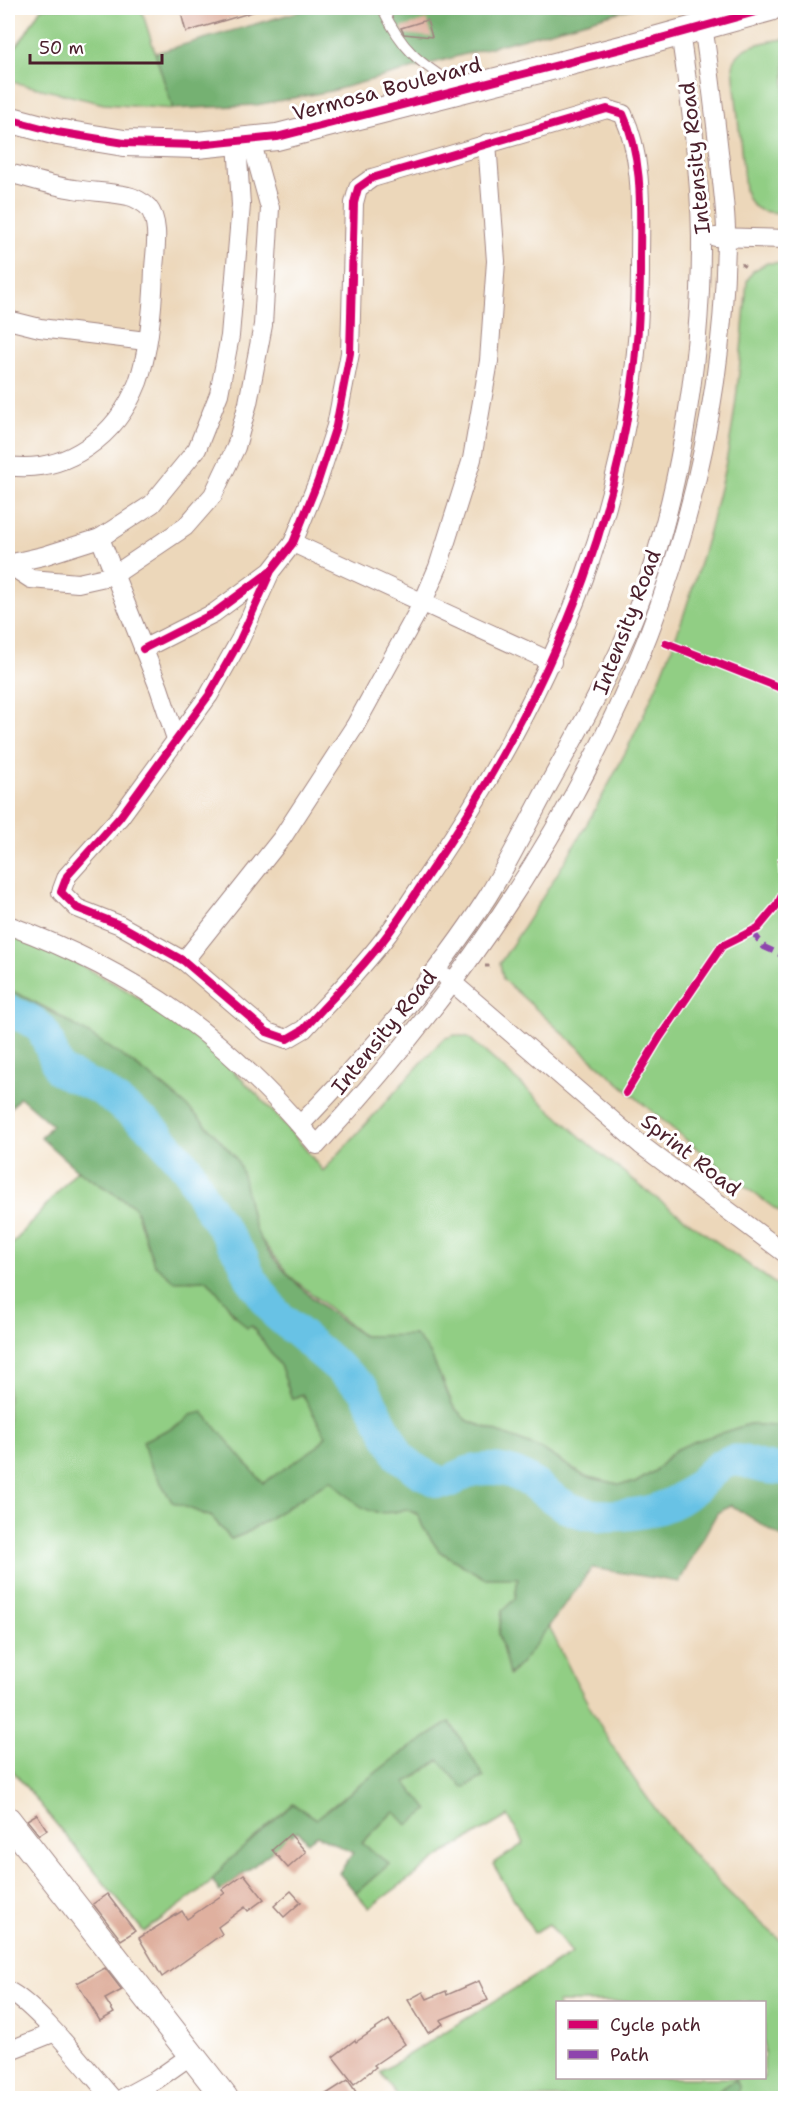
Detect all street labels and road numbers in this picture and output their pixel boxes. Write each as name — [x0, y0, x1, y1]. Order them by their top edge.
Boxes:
street label: Vermosa Boulevard — [289, 50, 485, 128]
street label: Intensity Road — [673, 80, 717, 236]
street label: Intensity Road — [586, 546, 668, 698]
street label: Intensity Road — [325, 964, 443, 1100]
street label: Sprint Road — [635, 1107, 747, 1203]

